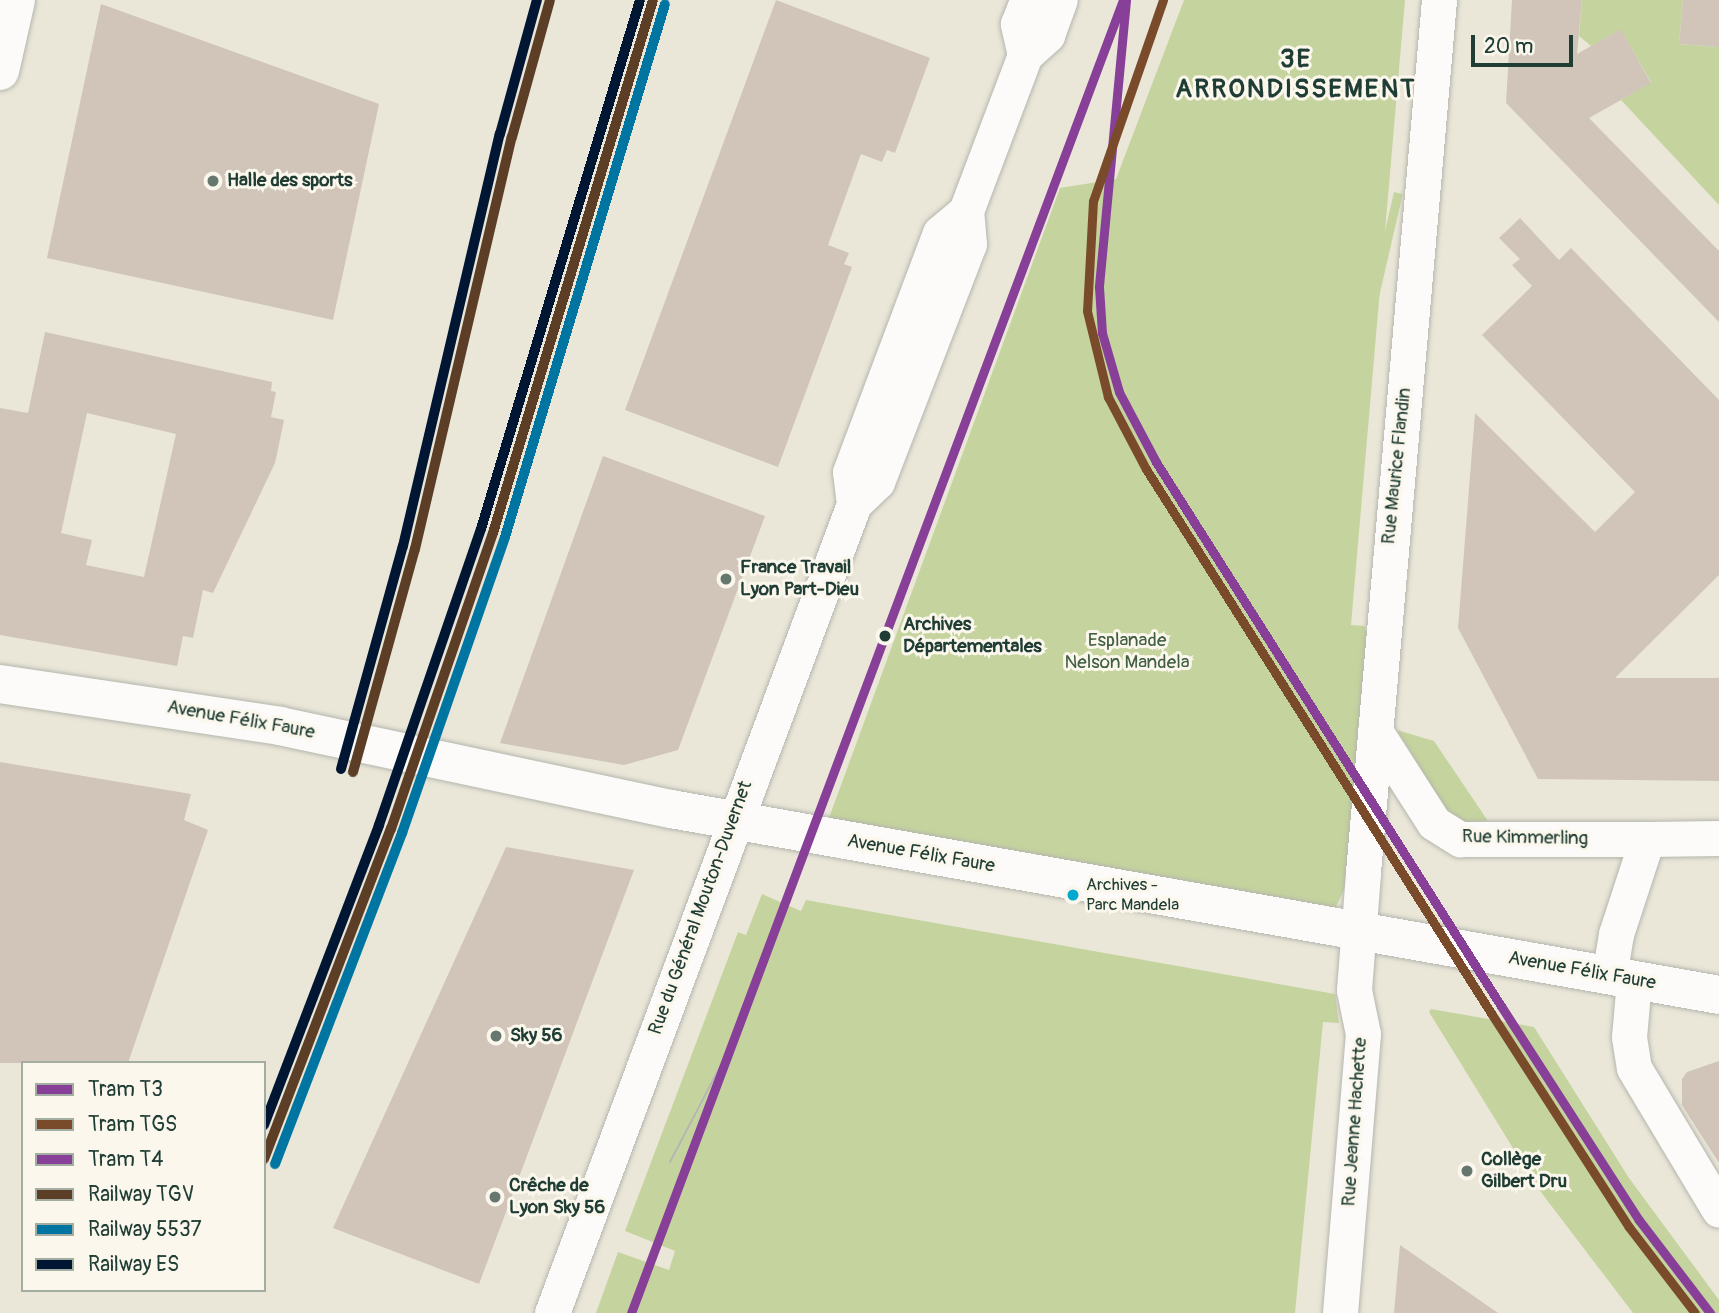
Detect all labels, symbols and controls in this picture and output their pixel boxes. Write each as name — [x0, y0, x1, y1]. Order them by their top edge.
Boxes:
scale bar — [1474, 21, 1576, 65]
text: 20 m — [1484, 33, 1533, 60]
district label: 3E ARRONDISSEMENT — [1177, 44, 1415, 106]
place label: Halle des sports — [227, 170, 352, 192]
marker: Halle des sports — [205, 173, 221, 189]
street label: Rue Maurice Flandin — [1377, 387, 1417, 545]
place label: France Travail Lyon Part-Dieu — [740, 557, 859, 601]
marker: France Travail Lyon Part-Dieu — [718, 571, 734, 587]
place label: Archives Départementales — [903, 614, 1042, 658]
marker: Archives Départementales — [874, 625, 896, 647]
park label: Esplanade Nelson Mandela — [1064, 630, 1190, 674]
street label: Avenue Félix Faure — [165, 696, 317, 744]
street label: Rue du Général Mouton-Duvernet — [644, 778, 758, 1038]
street label: Rue Kimmerling — [1462, 825, 1588, 851]
street label: Avenue Félix Faure — [845, 830, 997, 878]
place label: Archives - Parc Mandela — [1086, 875, 1179, 915]
marker: Archives - Parc Mandela — [1066, 888, 1080, 902]
street label: Avenue Félix Faure — [1506, 947, 1658, 995]
place label: Sky 56 — [510, 1025, 563, 1047]
marker: Sky 56 — [488, 1028, 504, 1044]
street label: Rue Jeanne Hachette — [1338, 1037, 1372, 1207]
legend — [21, 1061, 266, 1292]
text: Tram T3 — [88, 1076, 163, 1103]
text: Tram TGS — [88, 1111, 177, 1138]
text: Tram T4 — [88, 1146, 163, 1173]
place label: Collège Gilbert Dru — [1481, 1149, 1567, 1193]
marker: Collège Gilbert Dru — [1459, 1163, 1475, 1179]
place label: Crêche de Lyon Sky 56 — [509, 1175, 605, 1219]
text: Railway TGV — [88, 1181, 194, 1208]
marker: Crêche de Lyon Sky 56 — [487, 1189, 503, 1205]
text: Railway 5537 — [88, 1216, 202, 1243]
text: Railway ES — [88, 1251, 179, 1278]

